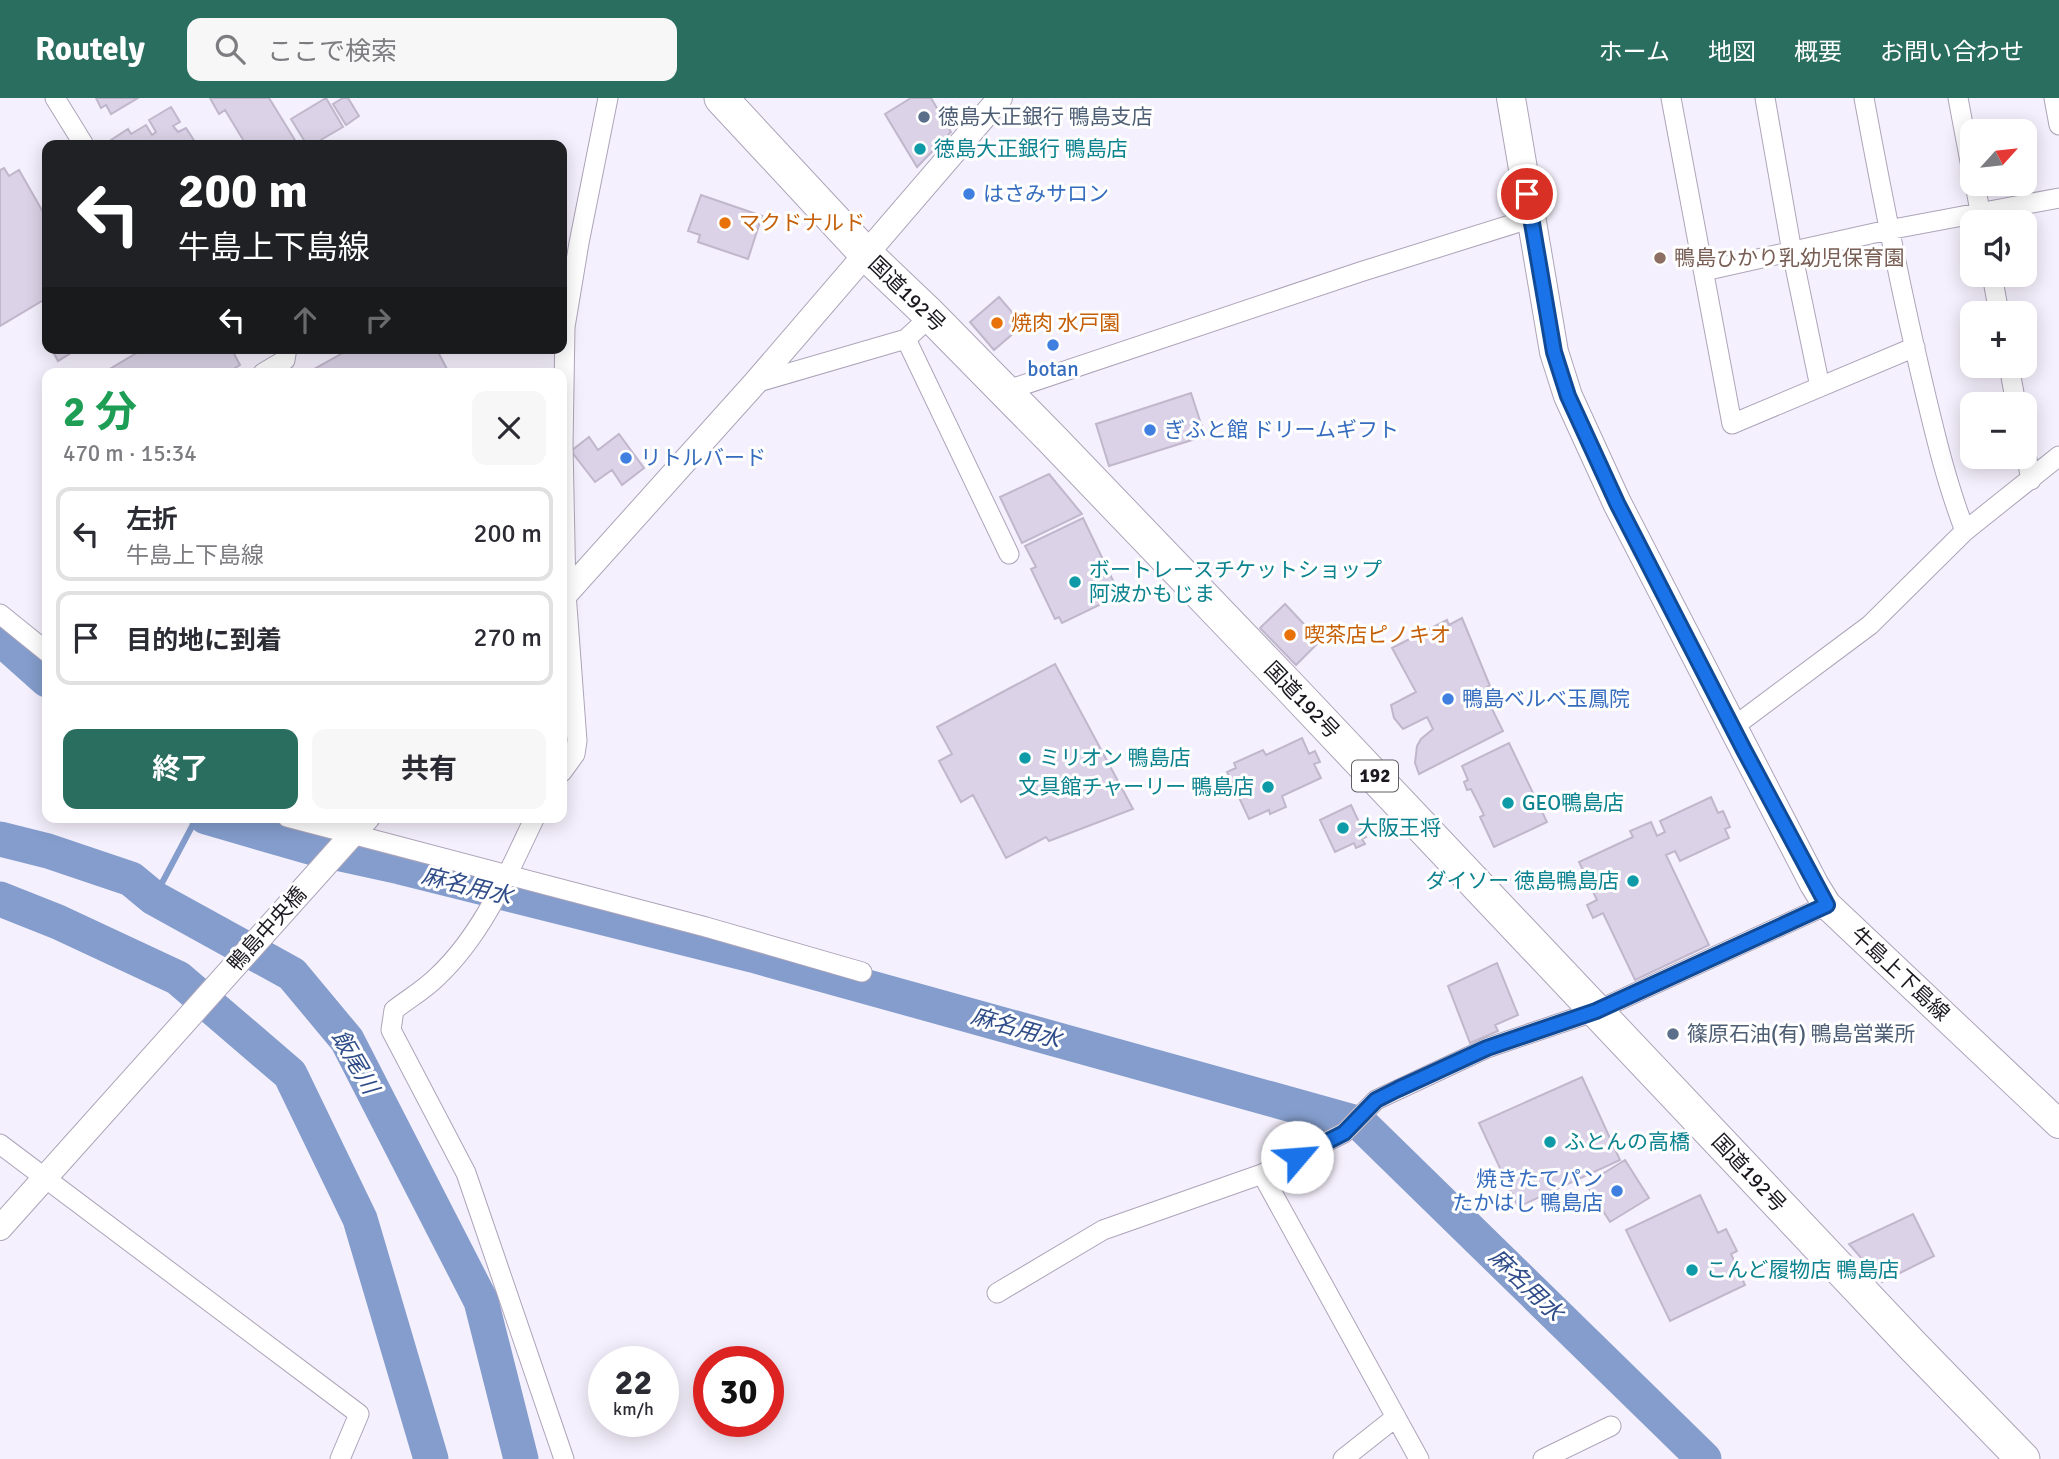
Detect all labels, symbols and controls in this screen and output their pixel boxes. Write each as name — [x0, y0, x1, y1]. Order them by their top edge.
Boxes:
search box — [187, 18, 677, 81]
text: Routely — [35, 29, 145, 70]
icon: search — [211, 30, 249, 68]
text: ここで検索 — [267, 36, 397, 68]
text: ホーム — [1599, 37, 1670, 67]
text: 地図 — [1708, 37, 1756, 67]
text: 概要 — [1794, 37, 1842, 67]
text: お問い合わせ — [1880, 37, 2024, 67]
place label: 徳島大正銀行 鴨島支店 — [938, 104, 1153, 130]
marker: 徳島大正銀行 鴨島支店 — [916, 109, 932, 125]
north arrow — [1960, 119, 2037, 196]
map controls — [1960, 119, 2037, 469]
place label: 徳島大正銀行 鴨島店 — [934, 136, 1128, 162]
marker: 徳島大正銀行 鴨島店 — [912, 141, 928, 157]
text: 200 m — [178, 161, 308, 221]
pin — [1497, 164, 1557, 224]
icon: left — [63, 168, 154, 259]
icon: arrive — [1508, 175, 1546, 213]
place label: はさみサロン — [983, 181, 1109, 207]
marker: はさみサロン — [961, 186, 977, 202]
place label: マクドナルド — [739, 210, 865, 236]
button: sound — [1960, 210, 2037, 287]
marker: マクドナルド — [717, 215, 733, 231]
text: 牛島上下島線 — [178, 228, 370, 267]
place label: 鴨島ひかり乳幼児保育園 — [1674, 245, 1905, 271]
marker: 鴨島ひかり乳幼児保育園 — [1652, 250, 1668, 266]
street label: 国道192号 — [863, 251, 951, 337]
icon: left — [213, 301, 251, 339]
icon: ahead — [286, 301, 324, 339]
icon: right — [359, 301, 397, 339]
button: + — [1960, 301, 2037, 378]
place label: 焼肉 水戸園 — [1011, 310, 1121, 336]
marker: 焼肉 水戸園 — [989, 315, 1005, 331]
marker: botan — [1045, 337, 1061, 353]
place label: botan — [1027, 356, 1079, 382]
text: 2 分 — [63, 387, 137, 438]
button: close — [472, 391, 546, 465]
button: − — [1960, 392, 2037, 469]
place label: ぎふと館 ドリームギフト — [1164, 417, 1399, 443]
marker: ぎふと館 ドリームギフト — [1142, 422, 1158, 438]
text: 470 m · 15:34 — [63, 439, 197, 468]
place label: リトルバード — [640, 445, 766, 471]
marker: リトルバード — [618, 450, 634, 466]
text: 左折 — [126, 504, 178, 536]
icon: left — [67, 515, 105, 553]
text: 200 m — [473, 518, 542, 550]
text: 牛島上下島線 — [126, 541, 264, 570]
place label: ボートレースチケットショップ 阿波かもじま — [1089, 557, 1382, 607]
marker: ボートレースチケットショップ 阿波かもじま — [1067, 574, 1083, 590]
icon: arrive — [67, 619, 105, 657]
text: 270 m — [473, 622, 542, 654]
place label: 喫茶店ピノキオ — [1304, 622, 1451, 648]
text: 目的地に到着 — [126, 625, 282, 657]
marker: 喫茶店ピノキオ — [1282, 627, 1298, 643]
street label: 国道192号 — [1259, 656, 1345, 744]
place label: 鴨島ベルベ玉鳳院 — [1462, 686, 1630, 712]
marker: 鴨島ベルベ玉鳳院 — [1440, 691, 1456, 707]
button: 終了 — [63, 729, 298, 809]
button: 共有 — [312, 729, 546, 809]
place label: ミリオン 鴨島店 — [1039, 745, 1191, 771]
marker: ミリオン 鴨島店 — [1017, 750, 1033, 766]
road number: 192 — [1352, 761, 1398, 792]
place label: 文具館チャーリー 鴨島店 — [1019, 774, 1254, 800]
marker: 文具館チャーリー 鴨島店 — [1260, 779, 1276, 795]
place label: GEO鴨島店 — [1522, 790, 1624, 816]
marker: GEO鴨島店 — [1500, 795, 1516, 811]
place label: 大阪王将 — [1357, 815, 1441, 841]
marker: 大阪王将 — [1335, 820, 1351, 836]
water label: 麻名用水 — [419, 861, 518, 912]
place label: ダイソー 徳島鴨島店 — [1425, 868, 1619, 894]
marker: ダイソー 徳島鴨島店 — [1625, 873, 1641, 889]
street label: 鴨島中央橋 — [222, 881, 312, 977]
street label: 牛島上下島線 — [1845, 922, 1955, 1026]
water label: 麻名用水 — [968, 1001, 1067, 1055]
place label: 篠原石油(有) 鴨島営業所 — [1687, 1021, 1916, 1047]
water label: 飯尾川 — [325, 1025, 386, 1102]
marker: 篠原石油(有) 鴨島営業所 — [1665, 1026, 1681, 1042]
position arrow — [1260, 1120, 1334, 1194]
place label: ふとんの高橋 — [1564, 1129, 1690, 1155]
street label: 国道192号 — [1706, 1129, 1792, 1217]
marker: ふとんの高橋 — [1542, 1134, 1558, 1150]
place label: 焼きたてパン たかはし 鴨島店 — [1452, 1166, 1603, 1216]
marker: 焼きたてパン たかはし 鴨島店 — [1609, 1183, 1625, 1199]
water label: 麻名用水 — [1483, 1243, 1571, 1329]
place label: こんど履物店 鴨島店 — [1706, 1257, 1899, 1283]
marker: こんど履物店 鴨島店 — [1684, 1262, 1700, 1278]
speed limit sign: 30 — [693, 1346, 784, 1437]
text: 22 — [615, 1361, 652, 1404]
text: km/h — [613, 1398, 654, 1420]

